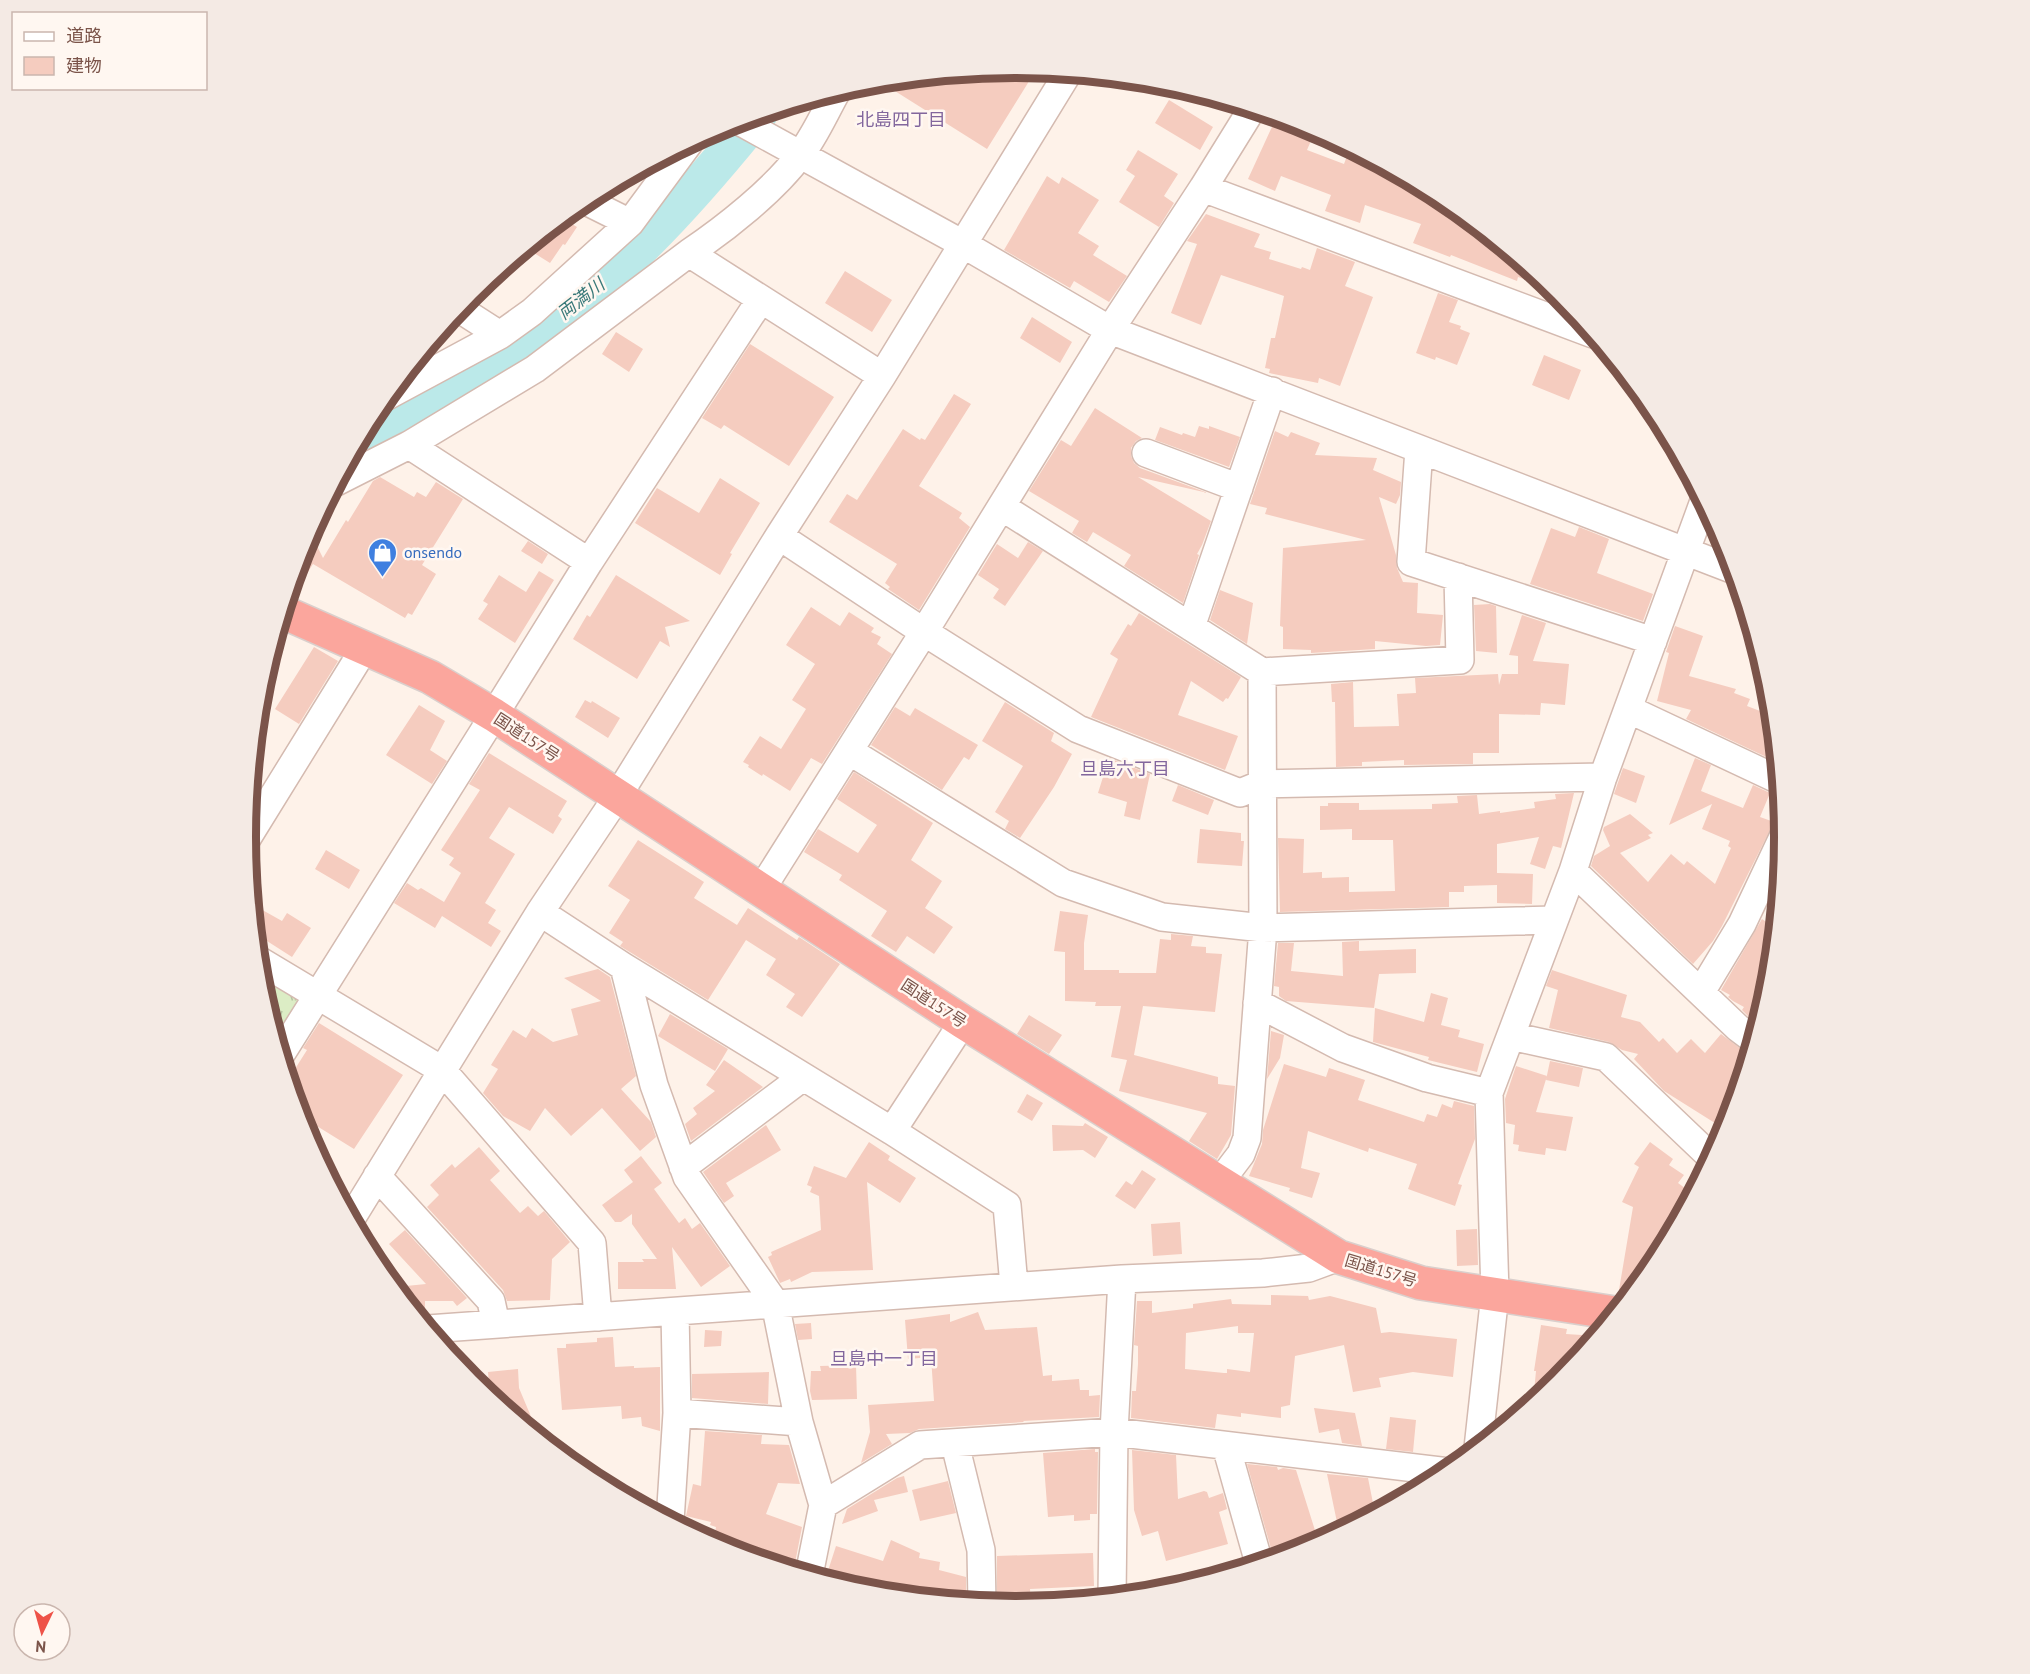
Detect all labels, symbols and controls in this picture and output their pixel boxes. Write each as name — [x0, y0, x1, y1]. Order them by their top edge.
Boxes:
legend — [12, 12, 207, 90]
text: 道路 — [66, 24, 102, 47]
text: 建物 — [66, 54, 102, 77]
district label: 北島四丁目 — [856, 108, 946, 131]
water label: 両満川 — [552, 272, 611, 324]
shop icon: onsendo — [367, 536, 399, 578]
place label: onsendo — [404, 542, 462, 562]
street label: 国道157号 — [490, 708, 564, 766]
district label: 旦島六丁目 — [1080, 757, 1170, 780]
street label: 国道157号 — [897, 974, 971, 1032]
street label: 国道157号 — [1343, 1250, 1419, 1290]
district label: 旦島中一丁目 — [830, 1347, 938, 1370]
north arrow — [12, 1602, 72, 1662]
text: N — [35, 1637, 47, 1657]

